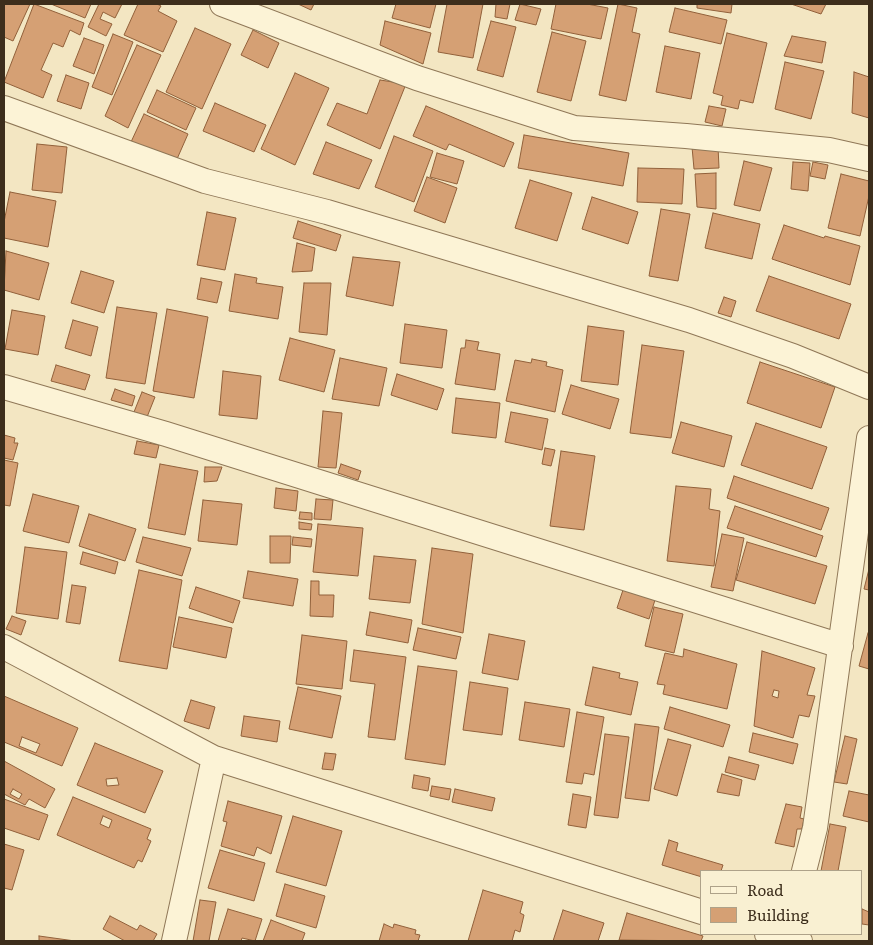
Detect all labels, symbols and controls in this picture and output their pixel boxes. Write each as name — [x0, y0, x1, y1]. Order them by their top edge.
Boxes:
legend — [700, 870, 863, 935]
text: Road — [747, 878, 783, 901]
text: Building — [747, 903, 809, 926]

